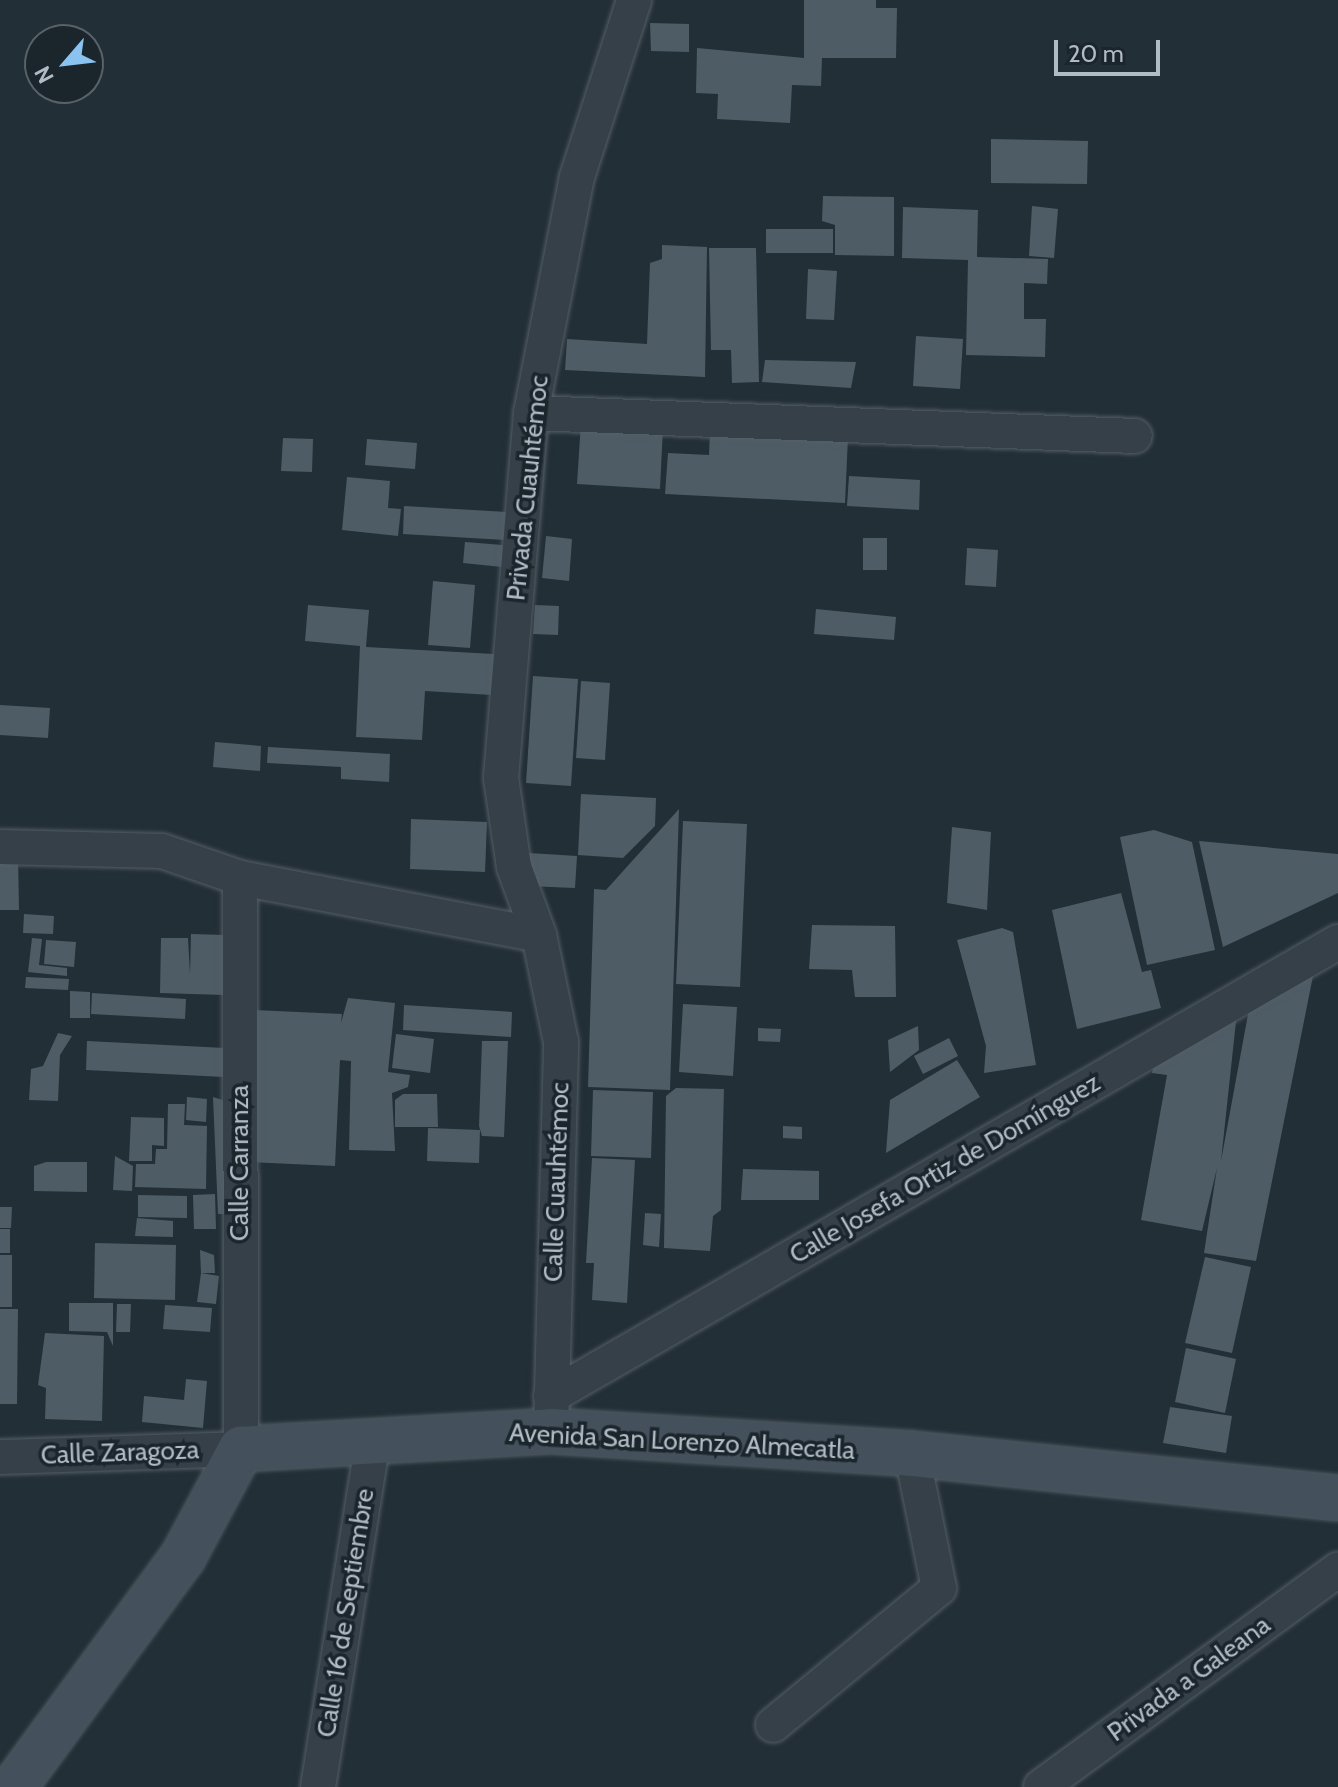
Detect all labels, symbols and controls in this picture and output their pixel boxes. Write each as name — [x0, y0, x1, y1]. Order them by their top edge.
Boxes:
north arrow — [24, 24, 104, 104]
scale bar — [1058, 24, 1164, 74]
text: 20 m — [1068, 39, 1124, 68]
text: N — [29, 61, 60, 88]
street label: Privada Cuauhtémoc — [501, 374, 555, 602]
street label: Calle Josefa Ortiz de Domínguez — [784, 1067, 1106, 1271]
street label: Calle Cuauhtémoc — [538, 1082, 576, 1282]
street label: Calle Carranza — [224, 1085, 256, 1241]
street label: Avenida San Lorenzo Almecatla — [508, 1417, 856, 1467]
street label: Calle Zaragoza — [40, 1435, 200, 1471]
street label: Calle 16 de Septiembre — [311, 1486, 381, 1740]
street label: Privada a Galeana — [1102, 1610, 1276, 1748]

